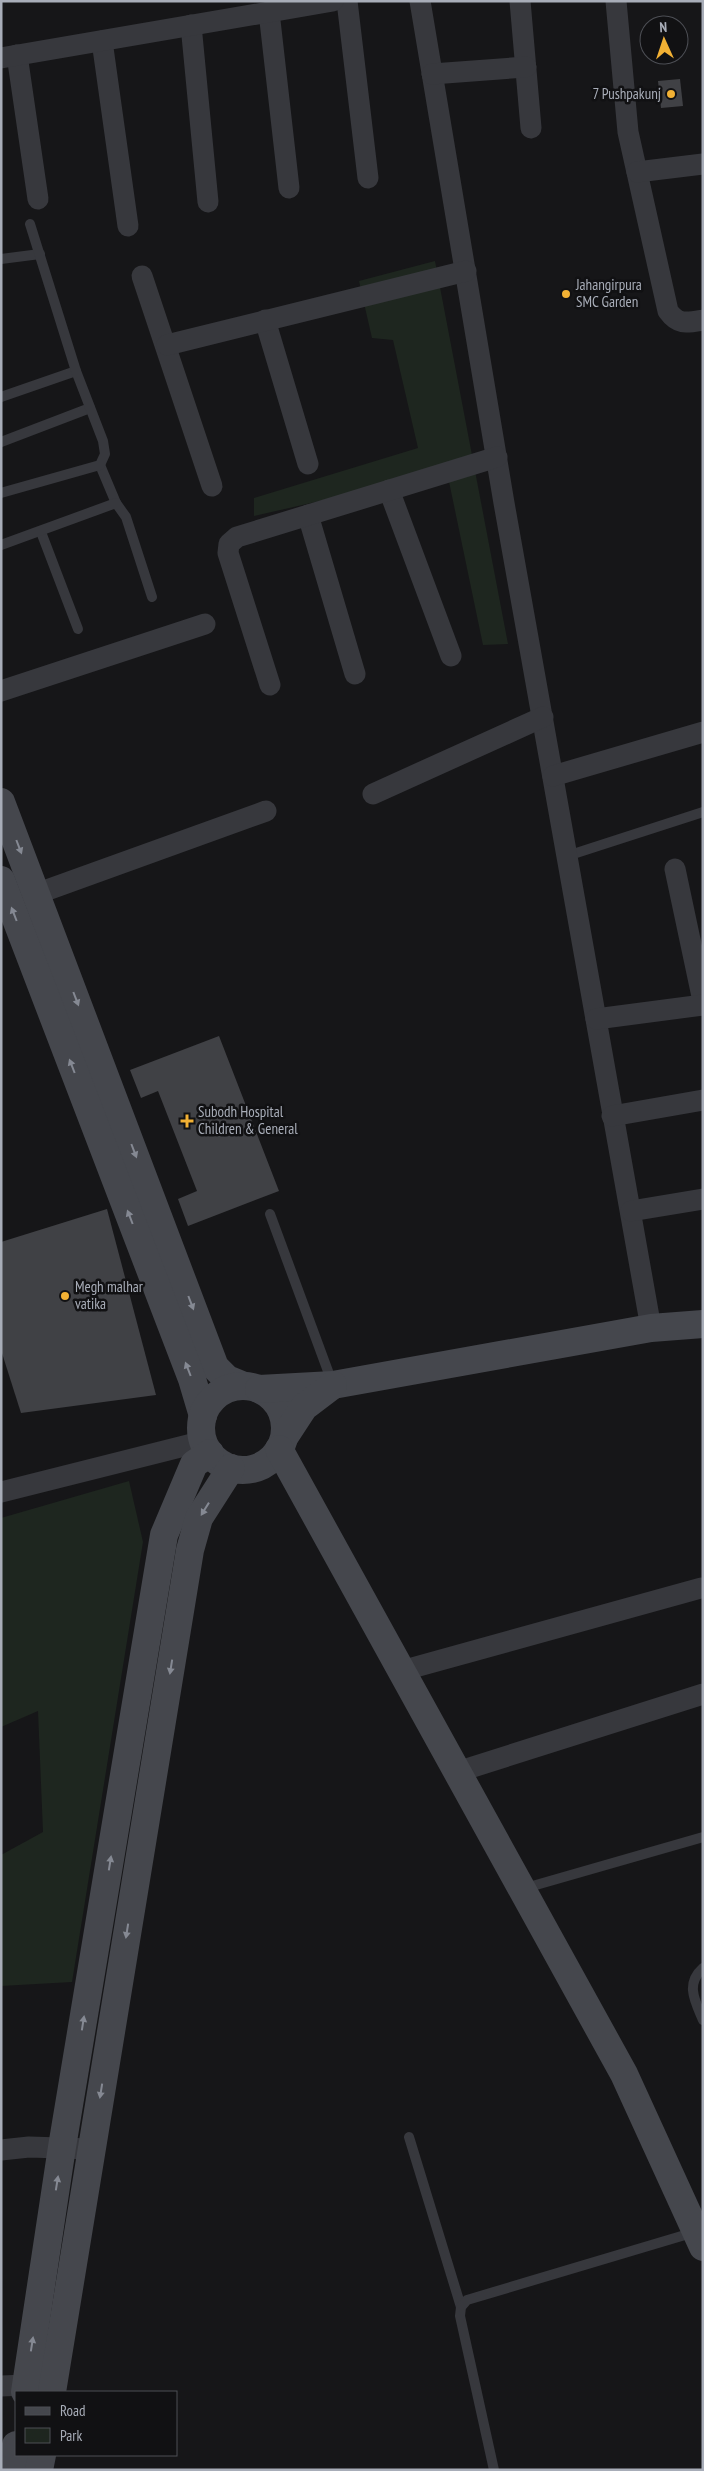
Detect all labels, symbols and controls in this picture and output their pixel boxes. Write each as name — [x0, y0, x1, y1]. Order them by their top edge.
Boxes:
north arrow — [639, 15, 689, 65]
text: N — [659, 18, 668, 36]
place label: 7 Pushpakunj — [593, 84, 661, 103]
marker: 7 Pushpakunj — [665, 88, 677, 100]
place label: Jahangirpura SMC Garden — [575, 275, 642, 311]
marker: Jahangirpura SMC Garden — [560, 288, 572, 300]
one-way arrow — [15, 840, 23, 854]
one-way arrow — [10, 906, 18, 921]
one-way arrow — [72, 992, 80, 1007]
one-way arrow — [68, 1058, 75, 1073]
place label: Subodh Hospital Children & General — [198, 1102, 298, 1138]
marker: Subodh Hospital Children & General — [180, 1114, 194, 1128]
one-way arrow — [130, 1144, 138, 1159]
one-way arrow — [126, 1210, 133, 1225]
place label: Megh malhar vatika — [75, 1277, 144, 1313]
marker: Megh malhar vatika — [59, 1290, 71, 1302]
one-way arrow — [187, 1296, 195, 1311]
one-way arrow — [184, 1361, 192, 1376]
one-way arrow — [201, 1502, 210, 1516]
one-way arrow — [166, 1659, 174, 1675]
one-way arrow — [106, 1854, 114, 1870]
one-way arrow — [123, 1923, 131, 1939]
one-way arrow — [79, 2015, 87, 2031]
one-way arrow — [97, 2083, 105, 2099]
one-way arrow — [53, 2175, 61, 2191]
one-way arrow — [28, 2336, 36, 2352]
legend — [15, 2391, 178, 2456]
text: Road — [60, 2401, 86, 2420]
text: Park — [60, 2426, 82, 2445]

